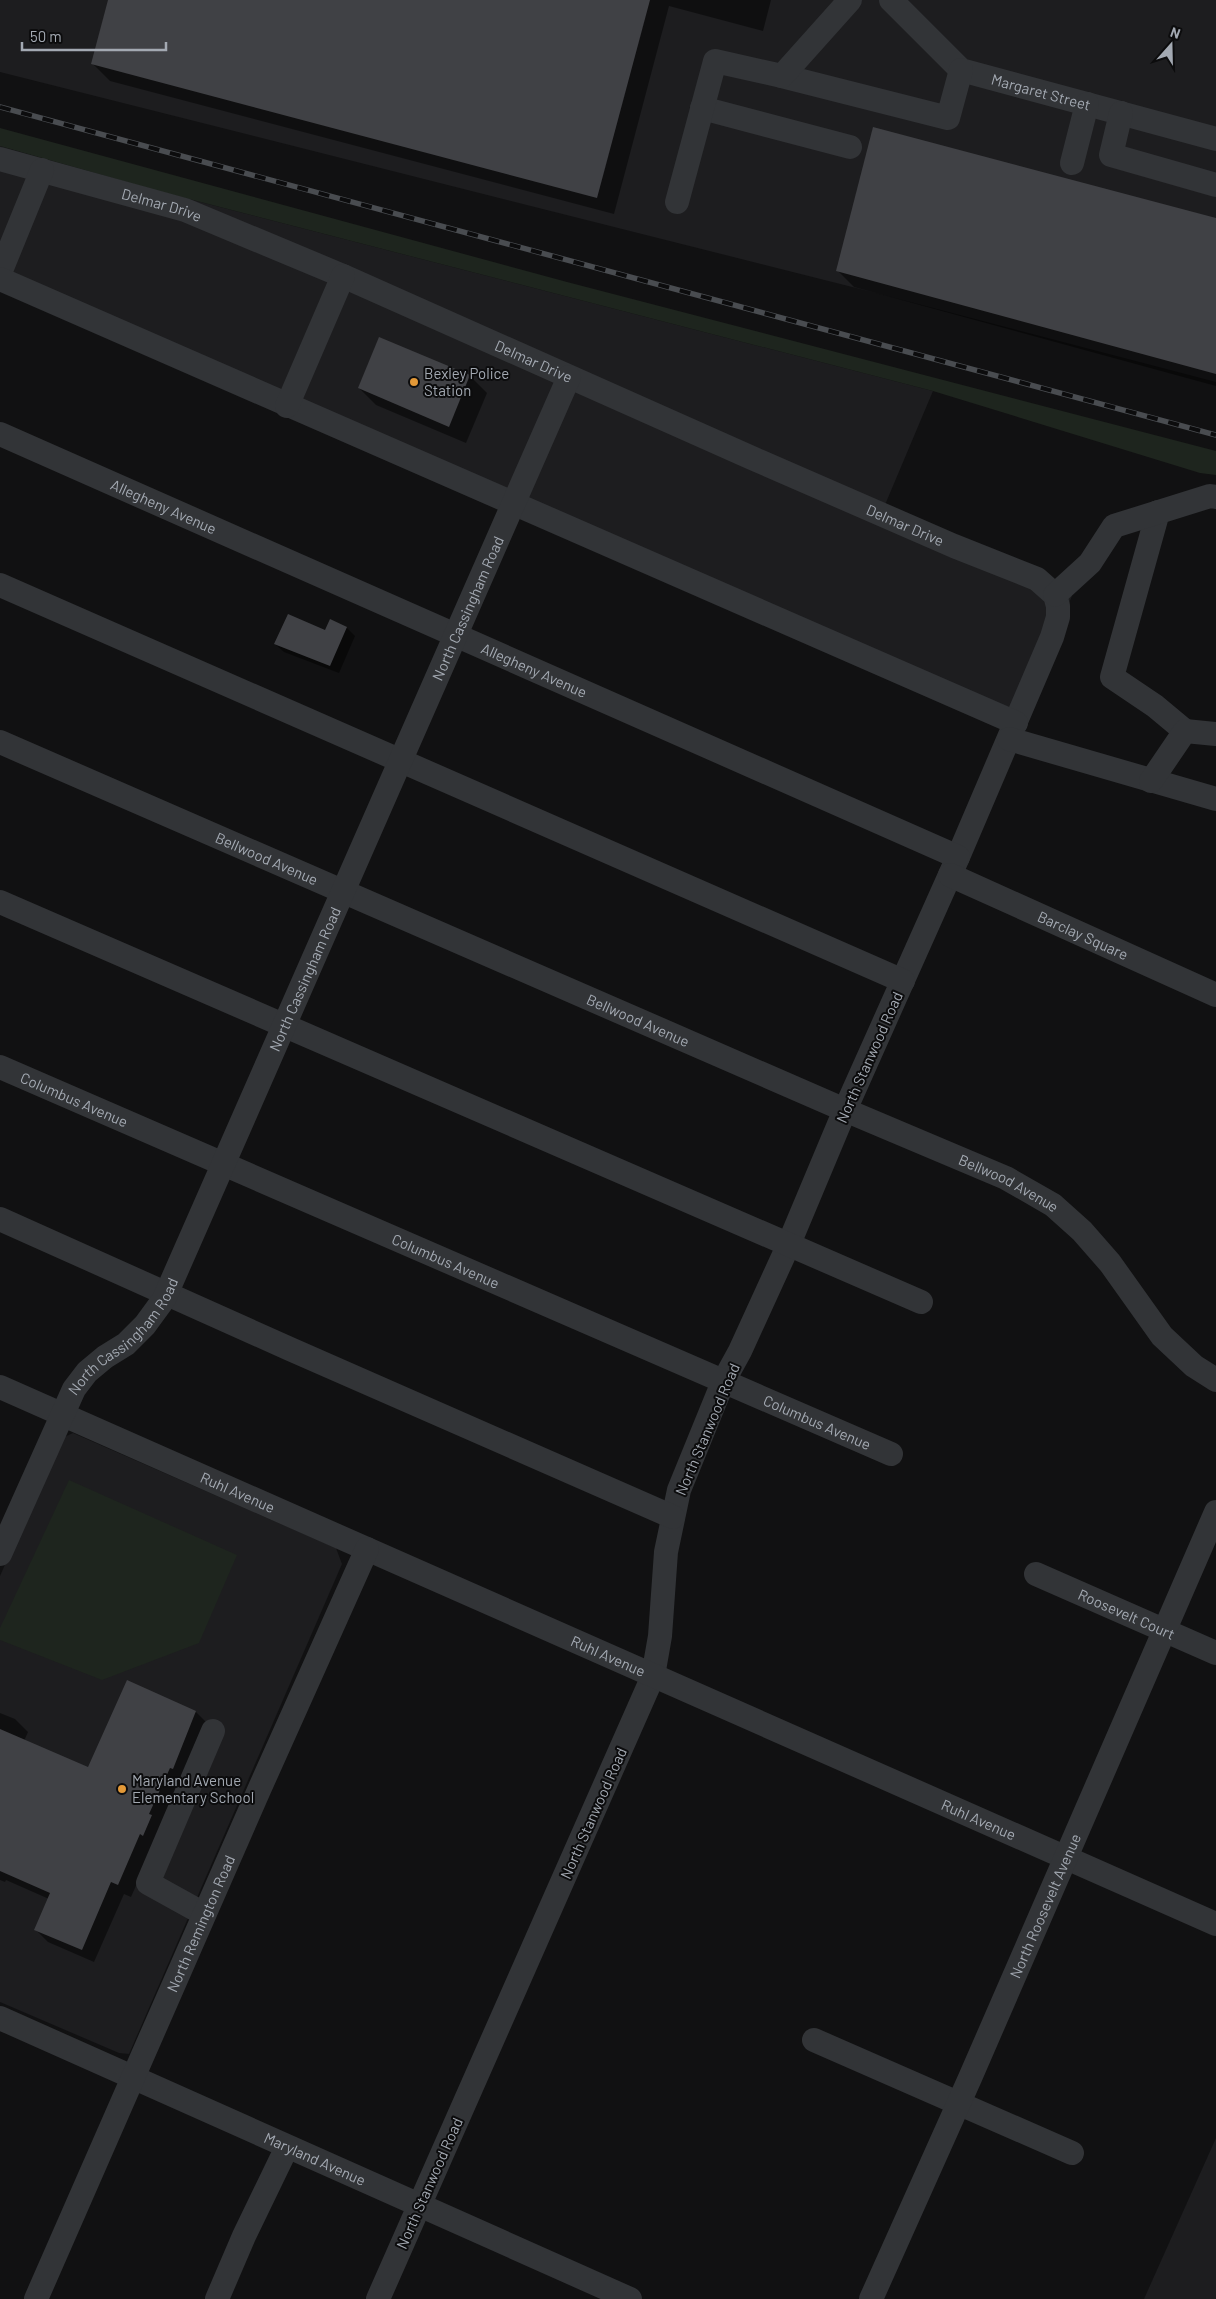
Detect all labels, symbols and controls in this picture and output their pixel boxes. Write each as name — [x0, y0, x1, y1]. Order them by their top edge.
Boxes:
scale bar — [22, 20, 166, 52]
north arrow — [1146, 20, 1196, 70]
text: N — [1168, 23, 1183, 42]
text: 50 m — [30, 27, 62, 45]
street label: Margaret Street — [989, 70, 1093, 114]
street label: Delmar Drive — [120, 184, 205, 225]
street label: Delmar Drive — [492, 336, 575, 386]
place label: Bexley Police Station — [424, 364, 509, 399]
marker: Bexley Police Station — [408, 376, 420, 388]
street label: Allegheny Avenue — [108, 475, 219, 537]
street label: Delmar Drive — [864, 500, 947, 550]
street label: North Cassingham Road — [428, 533, 507, 683]
street label: Allegheny Avenue — [479, 639, 590, 701]
street label: Bellwood Avenue — [213, 828, 321, 888]
street label: North Cassingham Road — [265, 904, 344, 1054]
street label: Barclay Square — [1035, 907, 1131, 963]
street label: North Stanwood Road — [832, 989, 906, 1125]
street label: Bellwood Avenue — [584, 990, 692, 1050]
street label: Columbus Avenue — [18, 1068, 131, 1131]
street label: Bellwood Avenue — [956, 1150, 1063, 1215]
street label: Columbus Avenue — [389, 1229, 502, 1292]
street label: North Cassingham Road — [64, 1275, 181, 1398]
street label: North Stanwood Road — [671, 1360, 743, 1498]
street label: Columbus Avenue — [761, 1391, 874, 1453]
street label: Ruhl Avenue — [198, 1468, 278, 1516]
street label: Roosevelt Court — [1075, 1585, 1178, 1643]
street label: Ruhl Avenue — [568, 1631, 648, 1680]
street label: North Stanwood Road — [556, 1745, 630, 1881]
place label: Maryland Avenue Elementary School — [132, 1771, 254, 1806]
marker: Maryland Avenue Elementary School — [116, 1783, 128, 1795]
street label: Ruhl Avenue — [939, 1795, 1019, 1844]
street label: North Roosevelt Avenue — [1006, 1831, 1084, 1981]
street label: North Remington Road — [163, 1852, 238, 1995]
street label: North Stanwood Road — [392, 2115, 466, 2251]
street label: Maryland Avenue — [262, 2128, 369, 2189]

